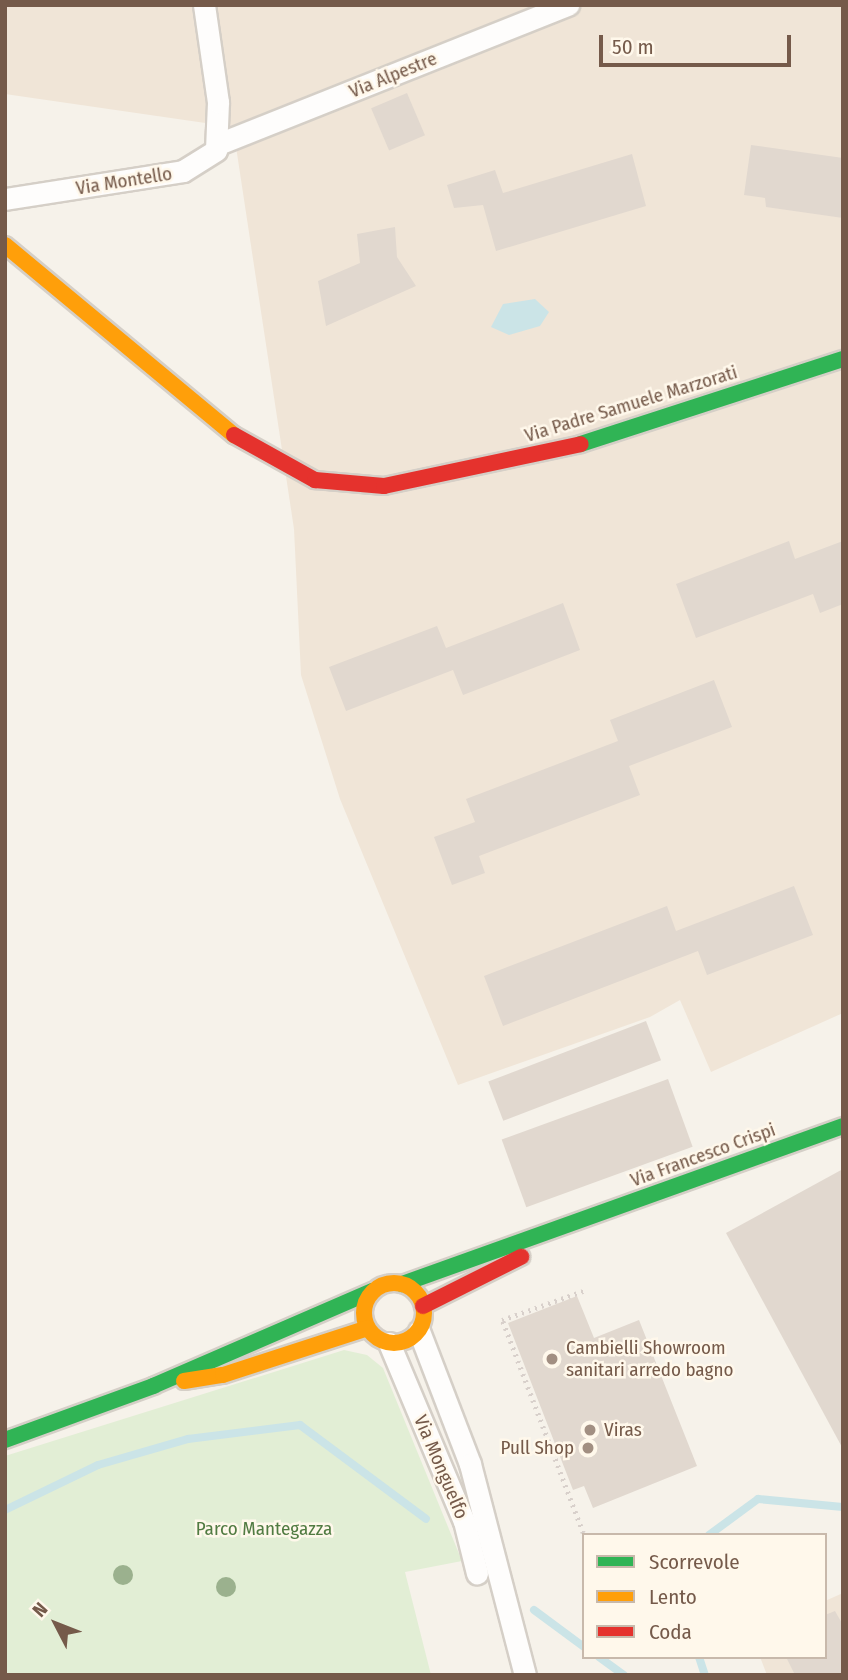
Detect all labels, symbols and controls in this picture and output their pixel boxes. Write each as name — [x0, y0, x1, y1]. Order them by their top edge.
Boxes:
scale bar — [603, 21, 796, 65]
text: 50 m — [612, 34, 654, 60]
street label: Via Alpestre — [346, 47, 440, 103]
street label: Via Montello — [74, 162, 174, 200]
street label: Via Padre Samuele Marzorati — [522, 361, 740, 447]
street label: Via Francesco Crispi — [627, 1118, 779, 1192]
place label: Cambielli Showroom sanitari arredo bagno — [566, 1337, 733, 1381]
marker: Cambielli Showroom sanitari arredo bagno — [544, 1351, 560, 1367]
street label: Via Monguelfo — [409, 1412, 473, 1522]
place label: Viras — [604, 1419, 642, 1441]
marker: Viras — [582, 1422, 598, 1438]
place label: Pull Shop — [501, 1437, 574, 1459]
marker: Pull Shop — [580, 1440, 596, 1456]
park label: Parco Mantegazza — [196, 1518, 332, 1540]
legend — [582, 1533, 827, 1659]
text: Scorrevole — [649, 1549, 740, 1575]
text: Lento — [649, 1584, 697, 1610]
north arrow — [21, 1589, 91, 1659]
text: N — [28, 1598, 52, 1622]
text: Coda — [649, 1619, 692, 1645]

